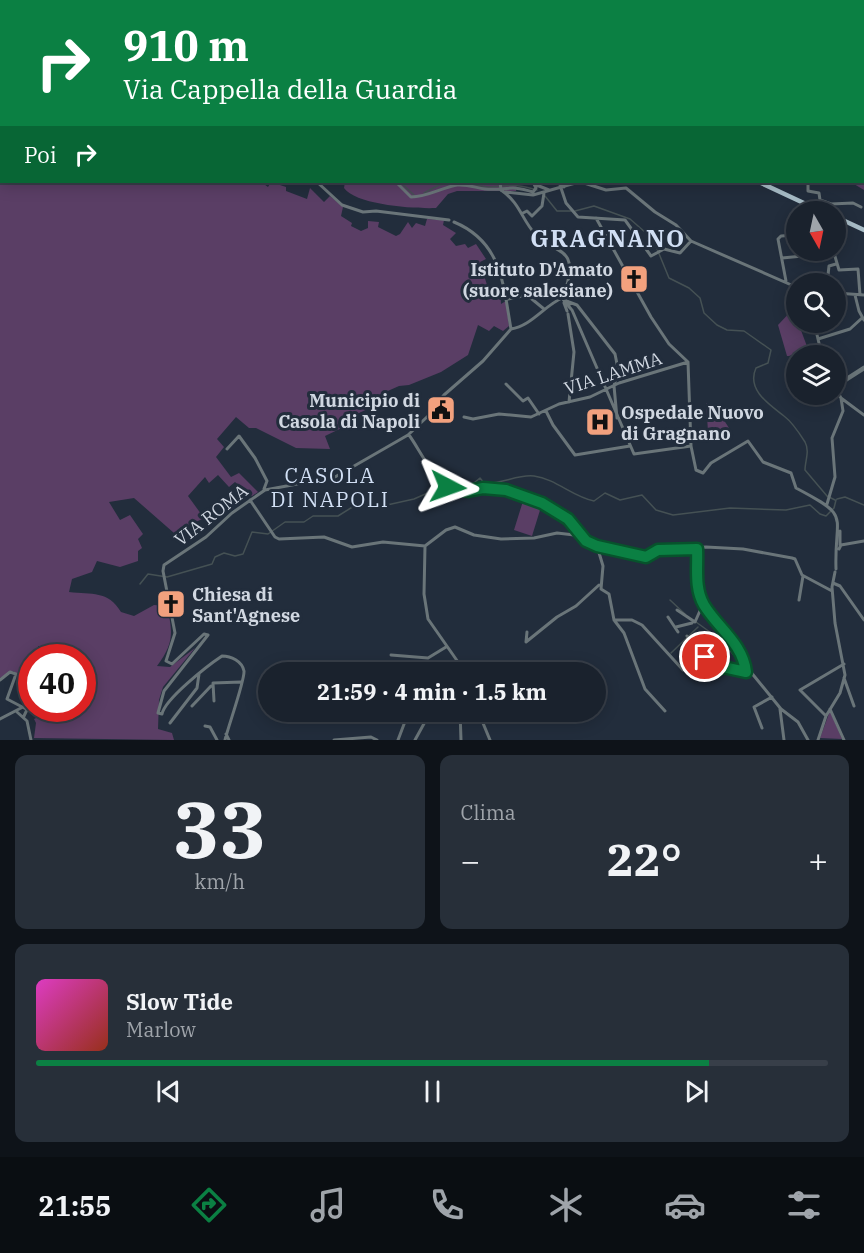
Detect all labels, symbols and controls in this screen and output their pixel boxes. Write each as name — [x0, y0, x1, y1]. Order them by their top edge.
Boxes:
text: 910 m — [123, 18, 249, 73]
icon: right — [24, 24, 102, 102]
text: Via Cappella della Guardia — [123, 71, 458, 106]
icon: right — [69, 138, 102, 171]
text: Poi — [24, 140, 57, 169]
north arrow — [786, 201, 846, 261]
map controls — [786, 201, 846, 405]
district label: GRAGNANO — [530, 222, 686, 254]
place label: Istituto D'Amato (suore salesiane) — [463, 258, 613, 302]
church icon: Istituto D'Amato (suore salesiane) — [618, 263, 650, 295]
button: search — [786, 273, 846, 333]
button: layers — [786, 345, 846, 405]
street label: VIA LAMMA — [561, 346, 666, 400]
place label: Municipio di Casola di Napoli — [278, 389, 420, 433]
public building icon: Municipio di Casola di Napoli — [425, 394, 457, 426]
place label: Ospedale Nuovo di Gragnano — [621, 401, 764, 445]
hospital icon: Ospedale Nuovo di Gragnano — [584, 406, 616, 438]
position arrow — [416, 455, 480, 519]
district label: CASOLA DI NAPOLI — [271, 461, 389, 513]
street label: VIA ROMA — [169, 479, 253, 551]
place label: Chiesa di Sant'Agnese — [192, 583, 300, 627]
church icon: Chiesa di Sant'Agnese — [155, 588, 187, 620]
pin — [679, 631, 730, 682]
icon: arrive — [688, 640, 721, 673]
speed limit sign: 40 — [18, 644, 96, 722]
text: 21:59 · 4 min · 1.5 km — [317, 677, 547, 706]
text: 33 — [173, 778, 267, 879]
text: Clima — [461, 799, 516, 826]
text: 22° — [607, 830, 682, 888]
text: − — [461, 839, 480, 882]
text: + — [808, 839, 828, 882]
text: km/h — [194, 868, 245, 895]
text: Slow Tide — [126, 987, 233, 1016]
text: Marlow — [126, 1016, 196, 1043]
icon: previous — [152, 1075, 185, 1108]
icon: pause — [416, 1075, 449, 1108]
icon: next — [680, 1075, 713, 1108]
icon: directions — [188, 1184, 230, 1226]
icon: music — [307, 1184, 349, 1226]
icon: phone — [426, 1184, 468, 1226]
icon: climate — [545, 1184, 587, 1226]
icon: car — [664, 1184, 706, 1226]
icon: filters — [783, 1184, 825, 1226]
text: 21:55 — [39, 1188, 111, 1223]

